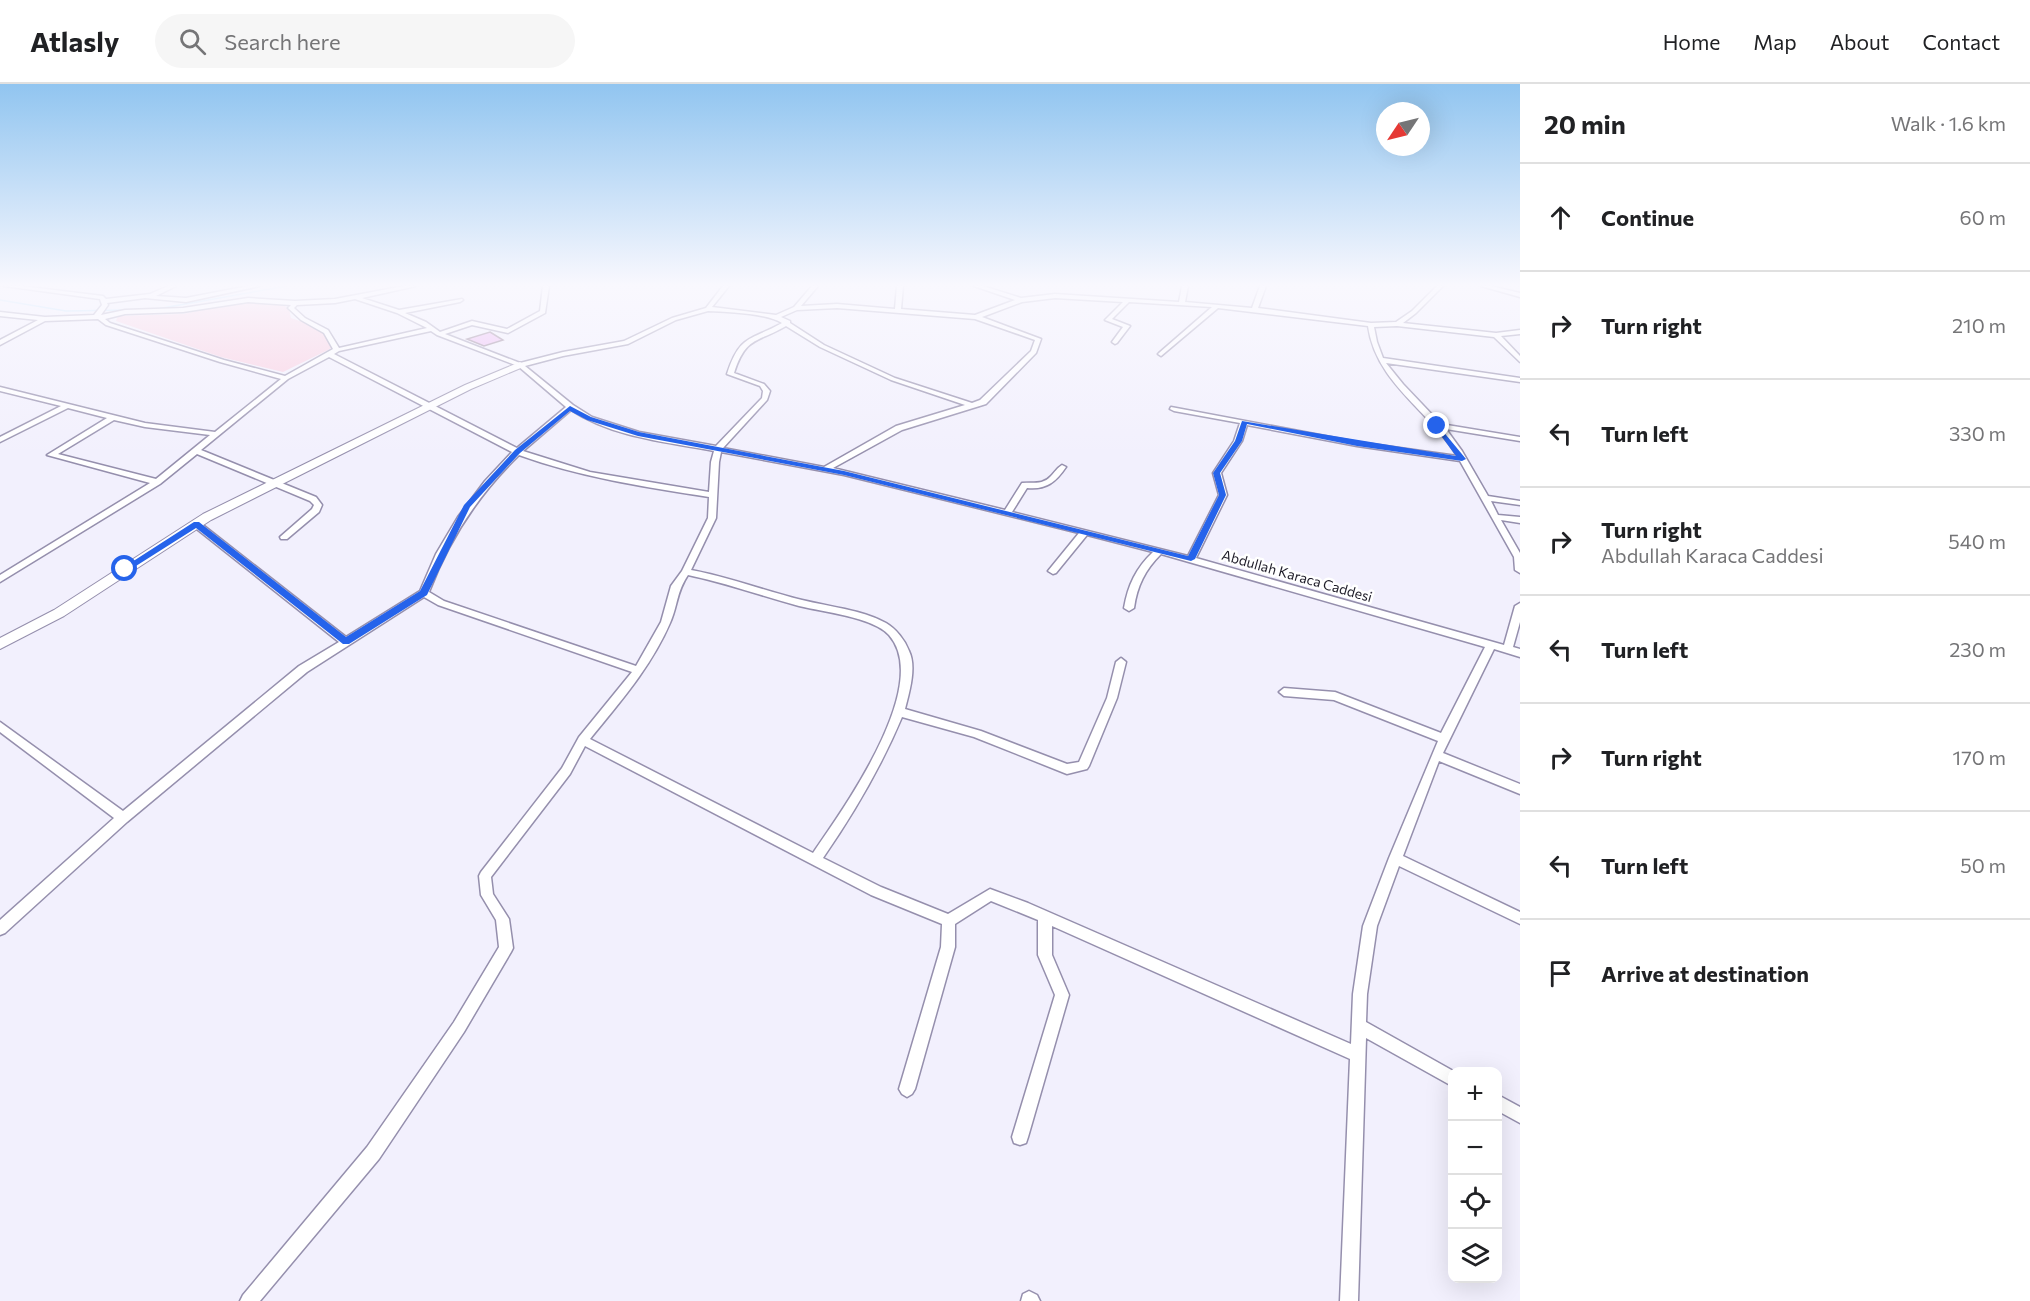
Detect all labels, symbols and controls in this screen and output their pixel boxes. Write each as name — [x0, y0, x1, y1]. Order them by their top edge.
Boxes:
search box — [155, 14, 575, 68]
text: Atlasly — [30, 24, 119, 58]
icon: search — [176, 25, 209, 58]
text: Search here — [224, 28, 341, 55]
text: Home — [1663, 29, 1720, 54]
text: Map — [1753, 29, 1797, 54]
text: About — [1830, 29, 1889, 54]
text: Contact — [1922, 29, 2000, 54]
north arrow — [1376, 102, 1430, 156]
text: 20 min — [1544, 108, 1626, 139]
text: Walk · 1.6 km — [1891, 111, 2006, 135]
icon: ahead — [1544, 201, 1577, 234]
text: Continue — [1601, 204, 1694, 231]
text: 60 m — [1960, 205, 2006, 229]
icon: right — [1544, 309, 1577, 342]
text: Turn right — [1601, 312, 1702, 339]
text: 210 m — [1952, 313, 2006, 337]
route end — [1423, 412, 1449, 438]
icon: left — [1544, 417, 1577, 450]
text: Turn left — [1601, 420, 1688, 447]
text: 330 m — [1949, 421, 2006, 445]
text: Turn right — [1601, 516, 1702, 543]
icon: right — [1544, 525, 1577, 558]
text: 540 m — [1948, 529, 2006, 553]
text: Abdullah Karaca Caddesi — [1601, 543, 1824, 567]
street label: Abdullah Karaca Caddesi — [1220, 546, 1374, 605]
route start — [111, 555, 137, 581]
icon: left — [1544, 633, 1577, 666]
text: Turn left — [1601, 636, 1688, 663]
text: 230 m — [1949, 637, 2006, 661]
icon: right — [1544, 741, 1577, 774]
text: Turn right — [1601, 744, 1702, 771]
text: 170 m — [1953, 745, 2006, 769]
icon: left — [1544, 849, 1577, 882]
text: Turn left — [1601, 852, 1688, 879]
text: 50 m — [1960, 853, 2006, 877]
icon: arrive — [1544, 957, 1577, 990]
text: Arrive at destination — [1601, 960, 1809, 987]
map controls — [1448, 1067, 1502, 1283]
button: + — [1448, 1067, 1502, 1121]
button: − — [1448, 1121, 1502, 1175]
button: locate — [1448, 1175, 1502, 1229]
button: layers — [1448, 1229, 1502, 1283]

